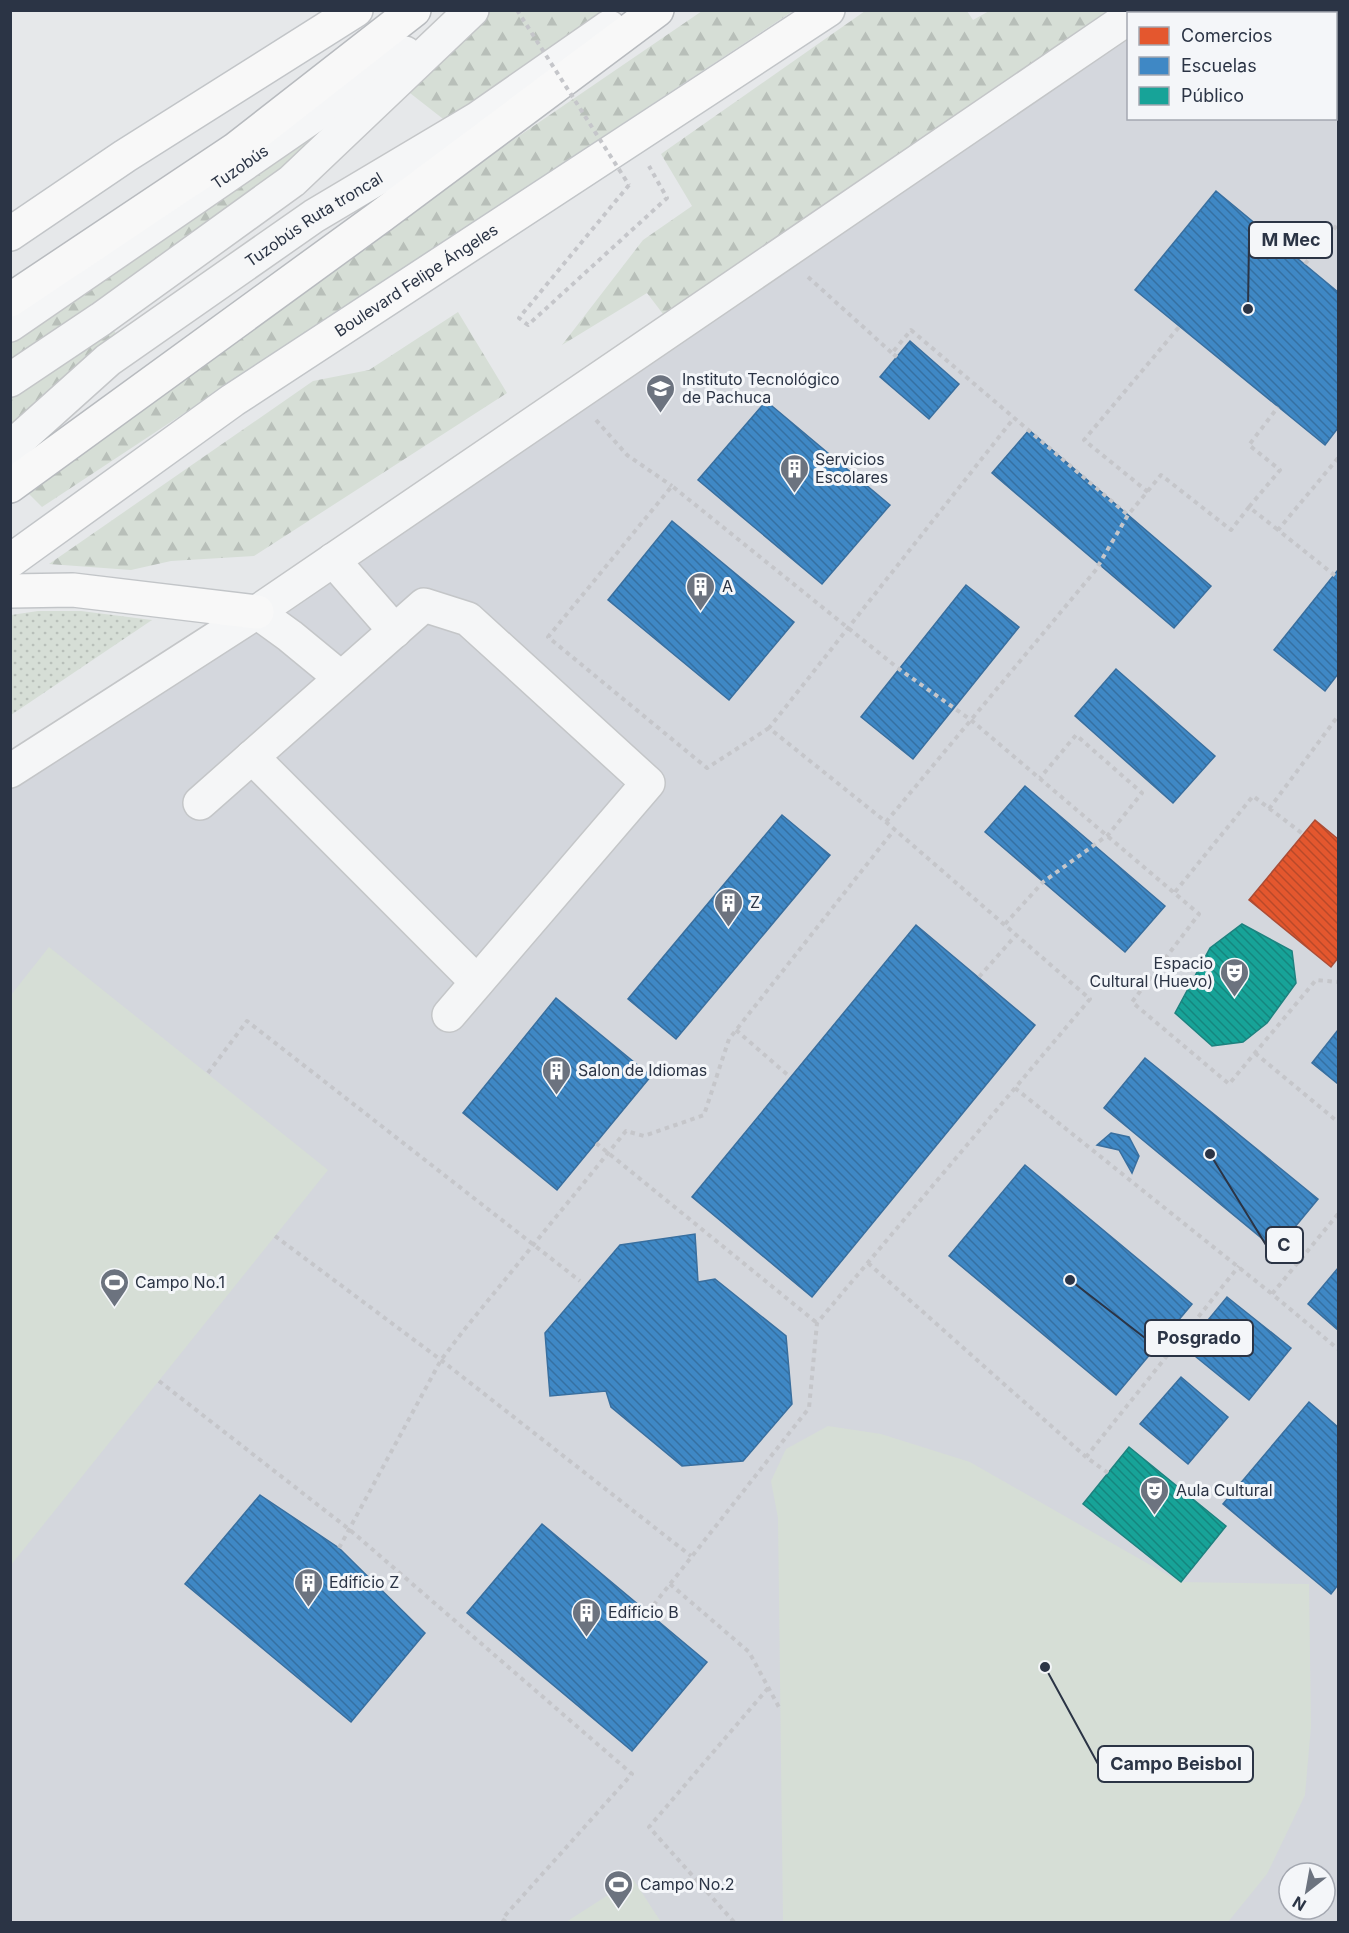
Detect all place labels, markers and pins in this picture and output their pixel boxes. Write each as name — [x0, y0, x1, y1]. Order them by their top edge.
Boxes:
callout: M Mec — [1249, 222, 1332, 258]
place label: Instituto Tecnológico de Pachuca — [682, 369, 840, 407]
school or university icon: Instituto Tecnológico de Pachuca — [645, 372, 677, 414]
place label: Servicios Escolares — [815, 449, 888, 487]
building icon: Servicios Escolares — [778, 452, 810, 494]
building icon: A — [685, 570, 717, 612]
place label: A — [722, 576, 733, 596]
building icon: Z — [713, 886, 745, 928]
place label: Z — [750, 892, 760, 912]
place label: Espacio Cultural (Huevo) — [1090, 953, 1213, 991]
theatre icon: Espacio Cultural (Huevo) — [1218, 956, 1250, 998]
building icon: Salon de Idiomas — [541, 1054, 573, 1096]
place label: Salon de Idiomas — [578, 1060, 707, 1080]
callout: C — [1266, 1227, 1303, 1263]
sports icon: Campo No.1 — [98, 1266, 130, 1308]
place label: Campo No.1 — [135, 1272, 225, 1292]
callout: Posgrado — [1145, 1320, 1253, 1356]
theatre icon: Aula Cultural — [1139, 1474, 1171, 1516]
place label: Aula Cultural — [1176, 1480, 1273, 1500]
building icon: Edificio Z — [292, 1566, 324, 1608]
place label: Edificio Z — [329, 1572, 399, 1592]
building icon: Edificio B — [571, 1596, 603, 1638]
place label: Edificio B — [608, 1602, 679, 1622]
callout: Campo Beisbol — [1098, 1746, 1253, 1782]
sports icon: Campo No.2 — [603, 1868, 635, 1910]
place label: Campo No.2 — [640, 1874, 735, 1894]

